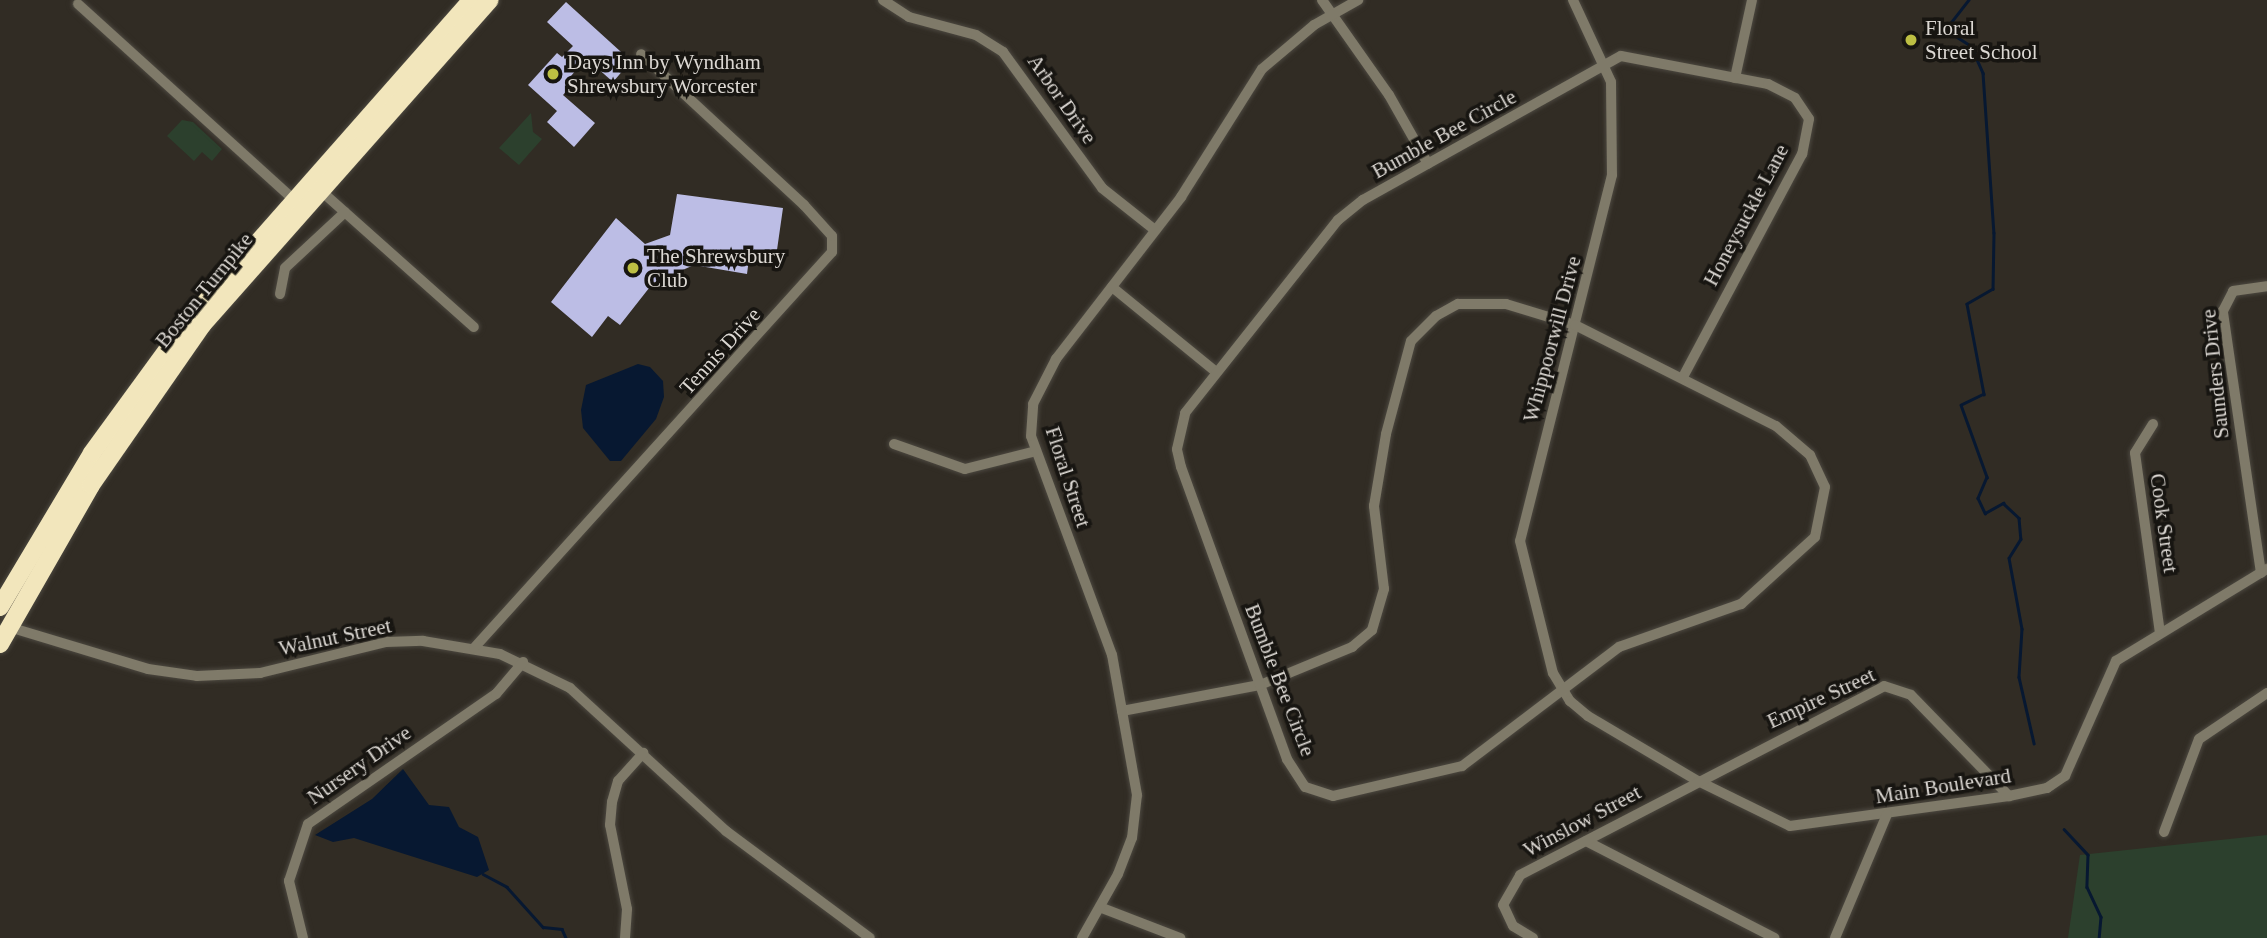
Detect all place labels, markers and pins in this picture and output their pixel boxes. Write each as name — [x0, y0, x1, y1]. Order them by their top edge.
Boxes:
place label: Floral Street School — [1925, 15, 2038, 65]
marker: Floral Street School — [1903, 32, 1919, 48]
place label: Days Inn by Wyndham Shrewsbury Worcester — [567, 49, 761, 99]
marker: Days Inn by Wyndham Shrewsbury Worcester — [545, 66, 561, 82]
place label: The Shrewsbury Club — [647, 243, 785, 293]
marker: The Shrewsbury Club — [625, 260, 641, 276]

